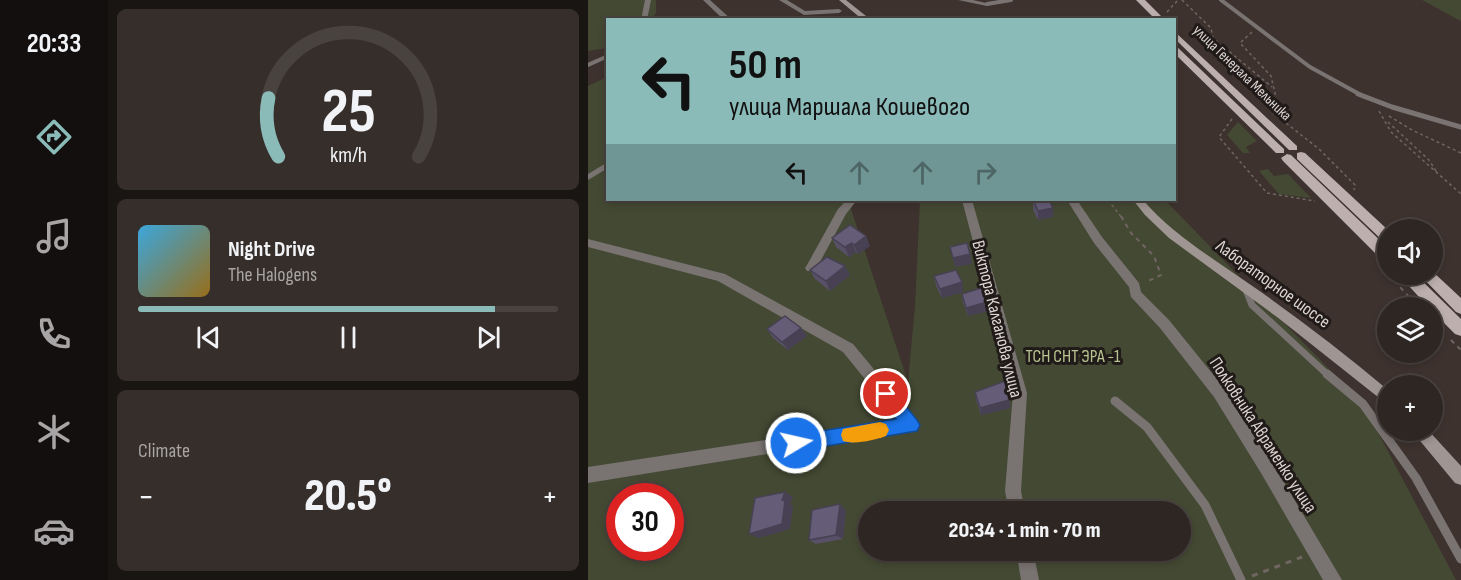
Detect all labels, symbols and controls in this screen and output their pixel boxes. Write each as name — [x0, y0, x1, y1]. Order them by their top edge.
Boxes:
street label: улица Генерала Мельника — [1189, 21, 1296, 125]
text: 20:33 — [27, 28, 81, 60]
text: 50 m — [729, 40, 802, 91]
icon: left — [630, 42, 708, 120]
text: 25 — [321, 75, 375, 150]
text: улица Маршала Кошевого — [729, 91, 970, 123]
icon: directions — [33, 116, 75, 158]
text: km/h — [329, 143, 367, 168]
icon: left — [780, 156, 813, 189]
icon: ahead — [843, 156, 876, 189]
icon: ahead — [906, 156, 939, 189]
icon: right — [969, 156, 1002, 189]
icon: music — [33, 215, 75, 257]
map controls — [1377, 219, 1443, 441]
button: sound — [1377, 219, 1443, 285]
street label: Лабораторное шоссе — [1211, 235, 1334, 332]
text: Night Drive — [228, 236, 315, 263]
street label: Виктора Калганова улица — [967, 238, 1027, 400]
text: The Halogens — [228, 263, 317, 287]
button: layers — [1377, 297, 1443, 363]
icon: phone — [33, 313, 75, 355]
icon: previous — [192, 321, 225, 354]
icon: pause — [332, 321, 365, 354]
icon: next — [472, 321, 505, 354]
park label: ТСН СНТ ЭРА -1 — [1026, 346, 1121, 367]
street label: Полковника Авраменко улица — [1205, 353, 1321, 517]
pin — [860, 368, 911, 419]
button: + — [1377, 375, 1443, 441]
icon: arrive — [869, 377, 902, 410]
icon: climate — [33, 411, 75, 453]
position arrow — [764, 411, 828, 475]
text: Climate — [138, 439, 190, 463]
text: 20.5° — [304, 469, 392, 524]
text: − — [138, 477, 154, 517]
text: + — [542, 477, 558, 517]
speed limit sign: 30 — [606, 483, 684, 561]
icon: car — [33, 510, 75, 552]
text: 20:34 · 1 min · 70 m — [949, 517, 1100, 544]

